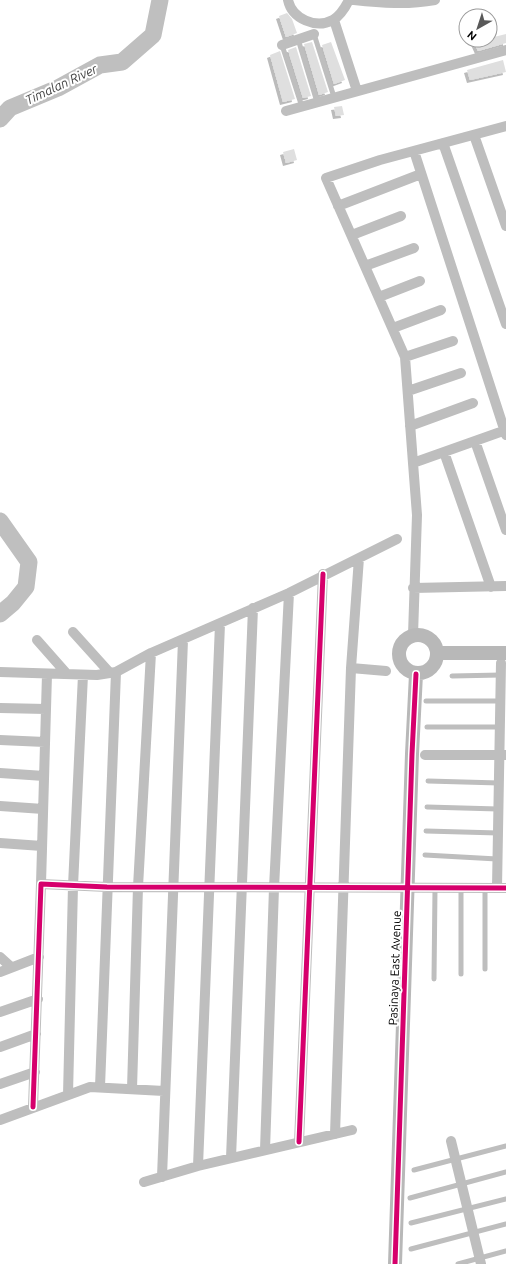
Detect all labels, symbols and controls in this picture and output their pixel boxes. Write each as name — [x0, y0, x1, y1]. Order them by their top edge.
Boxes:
north arrow — [458, 8, 498, 48]
text: N — [465, 29, 479, 43]
water label: Timalan River — [23, 61, 100, 107]
street label: Pasinaya East Avenue — [386, 910, 403, 1026]

